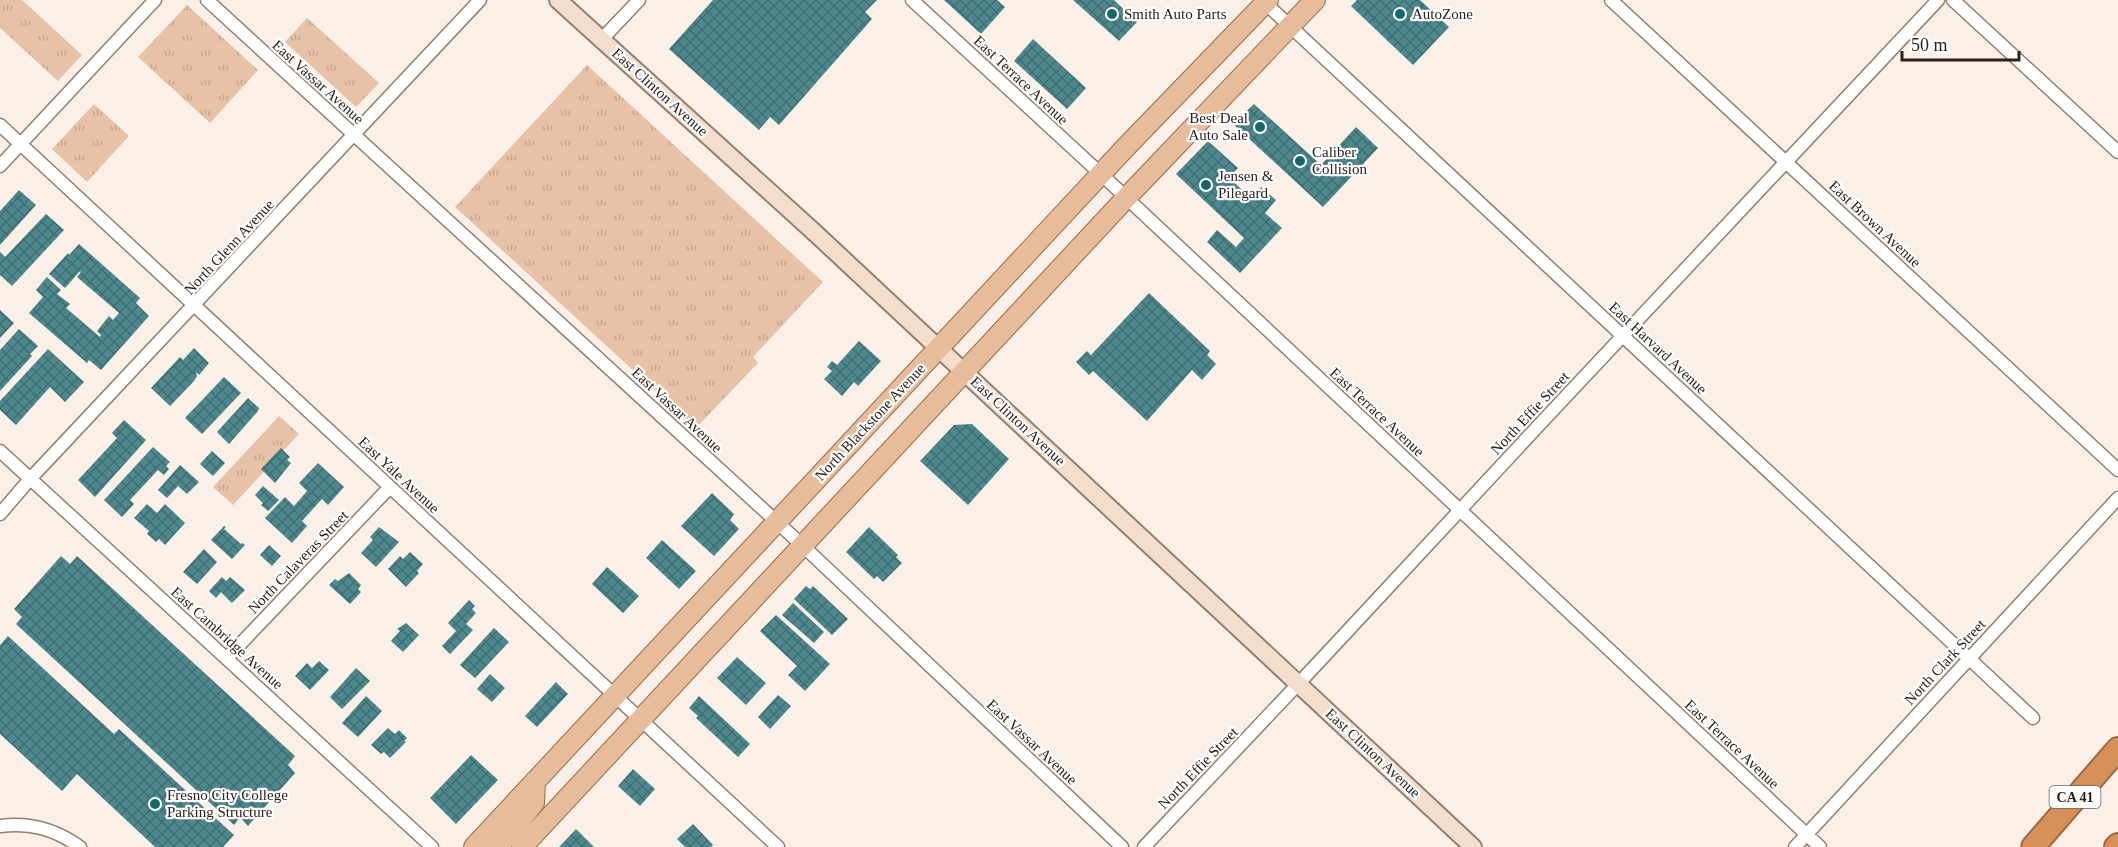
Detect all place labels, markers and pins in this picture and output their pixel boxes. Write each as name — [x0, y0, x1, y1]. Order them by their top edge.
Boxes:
place label: Smith Auto Parts — [1124, 6, 1227, 22]
place label: AutoZone — [1412, 6, 1473, 22]
marker: Smith Auto Parts — [1105, 7, 1119, 21]
marker: AutoZone — [1393, 7, 1407, 21]
place label: Best Deal Auto Sale — [1188, 110, 1248, 143]
marker: Best Deal Auto Sale — [1253, 120, 1267, 134]
place label: Caliber Collision — [1312, 144, 1368, 177]
marker: Caliber Collision — [1293, 154, 1307, 168]
place label: Jensen & Pilegard — [1218, 168, 1274, 201]
marker: Jensen & Pilegard — [1199, 178, 1213, 192]
place label: Fresno City College Parking Structure — [167, 787, 288, 820]
marker: Fresno City College Parking Structure — [148, 797, 162, 811]

